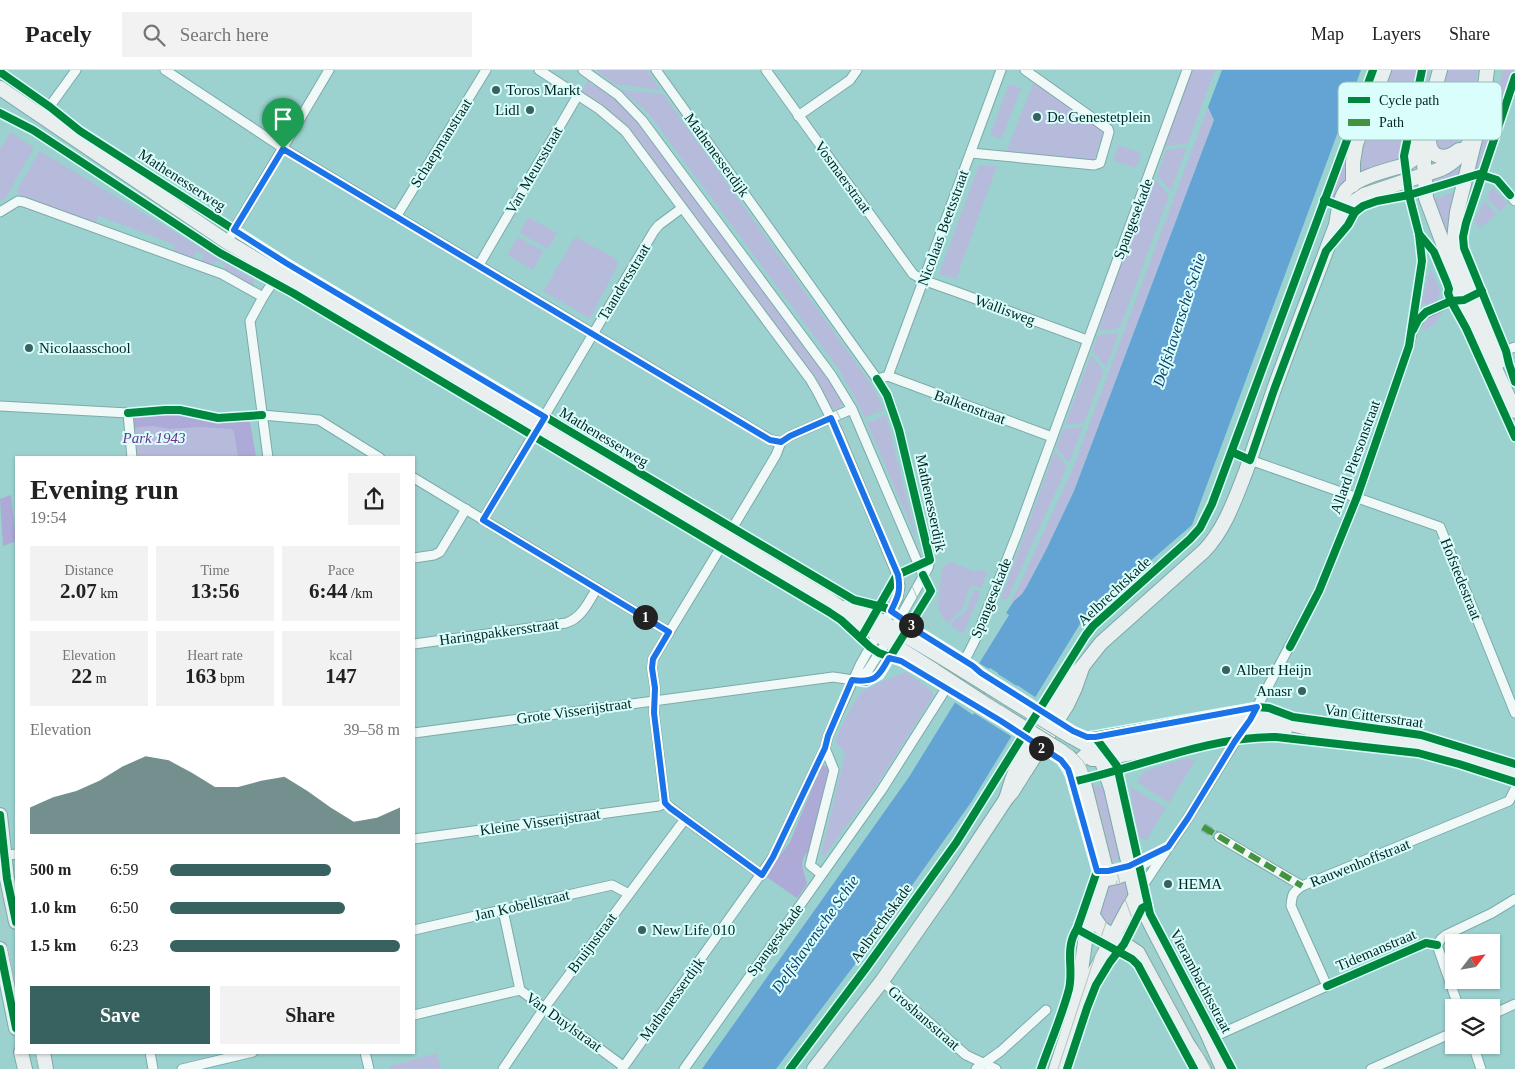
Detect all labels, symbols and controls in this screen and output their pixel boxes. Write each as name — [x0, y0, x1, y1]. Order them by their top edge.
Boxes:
search box — [122, 12, 472, 57]
text: Pacely — [25, 21, 92, 47]
icon: search — [140, 21, 168, 49]
text: Search here — [180, 24, 269, 45]
text: Map — [1311, 24, 1344, 44]
text: Layers — [1372, 24, 1421, 44]
text: Share — [1449, 24, 1490, 44]
place label: Toros Markt — [506, 82, 581, 98]
legend — [1338, 82, 1502, 140]
marker: Toros Markt — [490, 84, 502, 96]
text: Cycle path — [1379, 93, 1439, 108]
street label: Schaepmanstraat — [407, 95, 475, 190]
pin — [262, 98, 304, 149]
place label: Lidl — [495, 102, 520, 118]
marker: Lidl — [524, 104, 536, 116]
icon: arrive — [269, 105, 297, 133]
place label: De Genestetplein — [1047, 109, 1151, 125]
street label: Mathenesserdijk — [681, 110, 753, 200]
marker: De Genestetplein — [1031, 111, 1043, 123]
text: Path — [1379, 115, 1404, 130]
street label: Van Meursstraat — [503, 123, 566, 216]
street label: Vosmaerstraat — [812, 138, 875, 217]
street label: Mathenesserweg — [135, 146, 229, 214]
street label: Nicolaas Beetsstraat — [915, 167, 972, 288]
street label: Spangesekade — [1110, 176, 1156, 262]
street label: Taandersstraat — [595, 240, 654, 323]
water label: Delfshavensche Schie — [1149, 251, 1210, 390]
street label: Wallisweg — [973, 292, 1038, 328]
place label: Nicolaasschool — [39, 340, 131, 356]
marker: Nicolaasschool — [23, 342, 35, 354]
street label: Balkenstraat — [932, 387, 1009, 428]
street label: Allard Piersonstraat — [1327, 397, 1383, 516]
street label: Mathenesserweg — [557, 404, 652, 470]
park label: Park 1943 — [122, 430, 185, 446]
street label: Mathenesserdijk — [913, 453, 949, 554]
button: share — [348, 473, 400, 525]
text: Evening run — [30, 474, 179, 505]
text: 19:54 — [30, 509, 66, 526]
street label: Hofstedestraat — [1437, 536, 1485, 623]
street label: Aelbrechtskade — [1074, 553, 1154, 629]
street label: Spangesekade — [968, 555, 1014, 640]
text: Distance — [65, 563, 113, 578]
text: Time — [200, 563, 230, 578]
text: Pace — [328, 563, 354, 578]
text: 2.07 — [60, 579, 97, 603]
text: 13:56 — [191, 579, 240, 603]
text: 6:44 — [309, 579, 348, 603]
text: km — [97, 586, 118, 601]
text: /km — [348, 586, 373, 601]
pin: 1 — [632, 604, 658, 630]
text: 1 — [642, 610, 649, 625]
pin: 3 — [898, 612, 924, 638]
street label: Haringpakkersstraat — [438, 616, 561, 648]
text: 3 — [908, 618, 915, 633]
text: Elevation — [62, 648, 116, 663]
text: Heart rate — [187, 648, 243, 663]
text: kcal — [329, 648, 353, 663]
place label: Albert Heijn — [1236, 662, 1312, 678]
text: 22 — [71, 664, 92, 688]
text: 163 — [185, 664, 217, 688]
text: 147 — [325, 664, 357, 688]
marker: Albert Heijn — [1220, 664, 1232, 676]
text: m — [92, 671, 107, 686]
text: bpm — [217, 671, 245, 686]
place label: Anasr — [1256, 683, 1292, 699]
marker: Anasr — [1296, 685, 1308, 697]
street label: Grote Visserijstraat — [516, 695, 633, 727]
street label: Van Cittersstraat — [1324, 701, 1425, 731]
text: Elevation — [30, 721, 91, 738]
text: 39–58 m — [344, 721, 400, 738]
pin: 2 — [1028, 736, 1054, 760]
text: 2 — [1038, 741, 1045, 756]
street label: Kleine Visserijstraat — [479, 805, 602, 838]
street label: Rauwenhoffstraat — [1308, 835, 1413, 890]
text: 500 m — [30, 861, 71, 878]
text: 6:59 — [110, 861, 138, 878]
water label: Delfshavensche Schie — [768, 872, 863, 997]
place label: HEMA — [1178, 876, 1222, 892]
marker: HEMA — [1162, 878, 1174, 890]
street label: Aelbrechtskade — [847, 880, 915, 965]
street label: Jan Kobellstraat — [473, 886, 572, 924]
text: 1.0 km — [30, 899, 76, 916]
text: 6:50 — [110, 899, 138, 916]
street label: Spangesekade — [744, 901, 807, 979]
street label: Bruijnstraat — [564, 909, 620, 976]
place label: New Life 010 — [652, 922, 735, 938]
marker: New Life 010 — [636, 924, 648, 936]
street label: Tidemanstraat — [1334, 926, 1419, 974]
street label: Vierambachtsstraat — [1167, 927, 1235, 1036]
north arrow — [1445, 934, 1500, 989]
map controls — [1445, 934, 1500, 1054]
text: 1.5 km — [30, 937, 76, 954]
text: 6:23 — [110, 937, 138, 954]
street label: Mathenesserdijk — [636, 954, 708, 1044]
street label: Groshansstraat — [885, 983, 964, 1054]
button: Save — [30, 986, 210, 1044]
button: Share — [220, 986, 400, 1044]
street label: Van Duylstraat — [523, 989, 606, 1055]
button: layers — [1445, 999, 1500, 1054]

